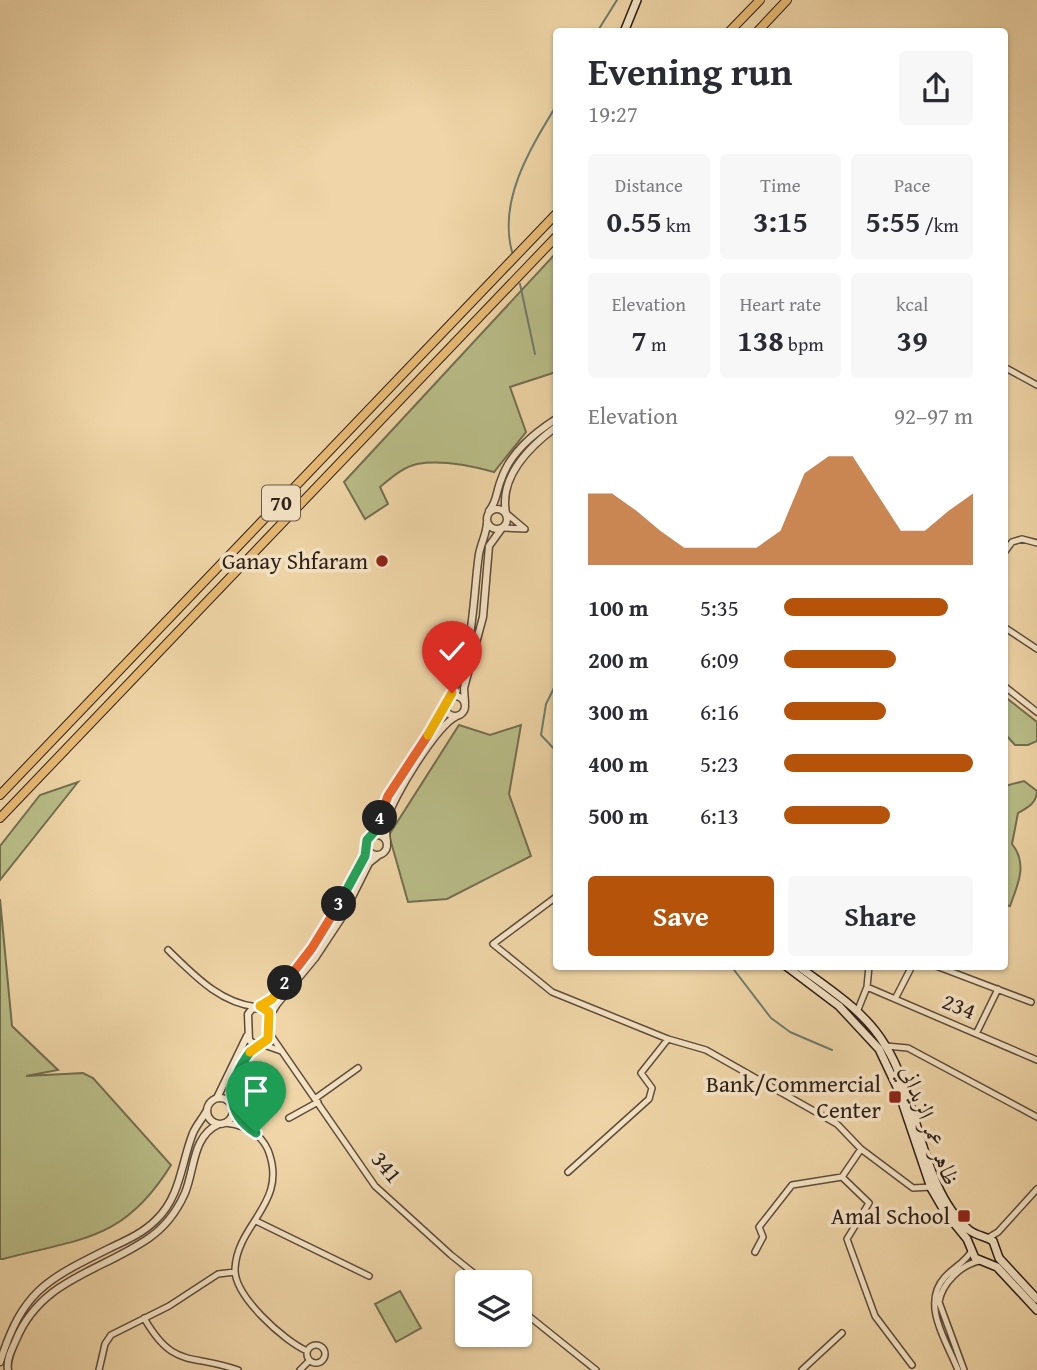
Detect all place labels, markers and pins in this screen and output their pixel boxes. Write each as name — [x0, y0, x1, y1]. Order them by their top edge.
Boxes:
place label: Ganay Shfaram — [222, 544, 368, 577]
marker: Ganay Shfaram — [374, 553, 390, 569]
pin — [422, 621, 482, 693]
pin: 4 — [362, 800, 398, 836]
pin: 3 — [322, 886, 356, 922]
pin: 2 — [268, 965, 302, 1000]
pin — [226, 1061, 286, 1133]
place label: Bank/Commercial Center — [706, 1067, 882, 1126]
marker: Bank/Commercial Center — [887, 1089, 903, 1105]
place label: Amal School — [831, 1199, 950, 1232]
marker: Amal School — [956, 1208, 972, 1224]

